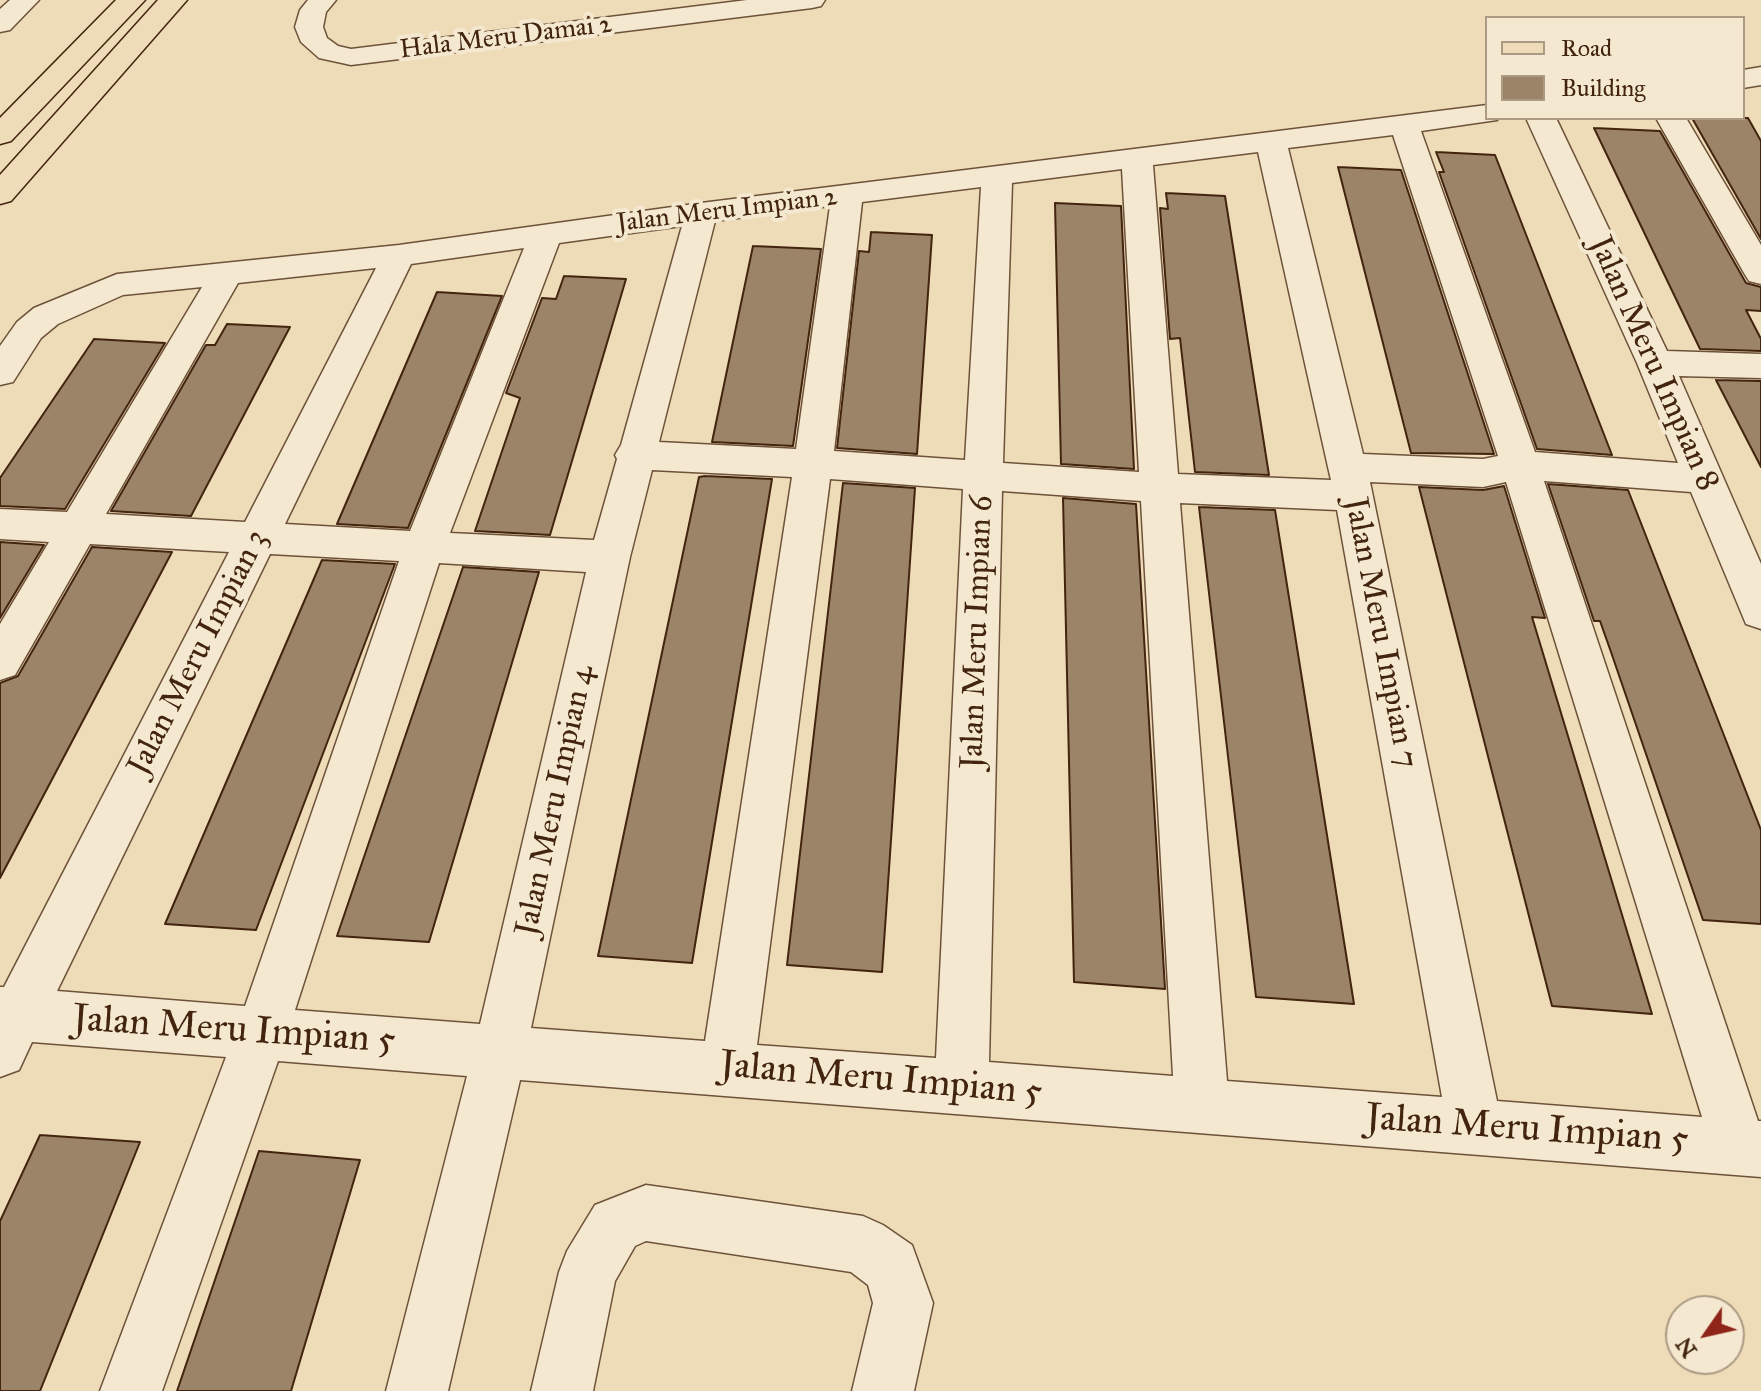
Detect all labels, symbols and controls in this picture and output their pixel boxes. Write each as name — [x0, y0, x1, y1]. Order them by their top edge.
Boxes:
street label: Hala Meru Damai 2 — [398, 9, 614, 67]
legend — [1485, 16, 1745, 120]
text: Road — [1561, 33, 1612, 63]
text: Building — [1561, 73, 1646, 103]
street label: Jalan Meru Impian 2 — [615, 182, 839, 240]
street label: Jalan Meru Impian 8 — [1580, 231, 1726, 497]
street label: Jalan Meru Impian 6 — [954, 495, 1002, 769]
street label: Jalan Meru Impian 7 — [1335, 495, 1425, 771]
street label: Jalan Meru Impian 3 — [121, 524, 277, 782]
street label: Jalan Meru Impian 4 — [509, 662, 603, 940]
street label: Jalan Meru Impian 5 — [71, 997, 397, 1065]
street label: Jalan Meru Impian 5 — [718, 1043, 1044, 1117]
street label: Jalan Meru Impian 5 — [1364, 1096, 1690, 1164]
north arrow — [1665, 1295, 1745, 1375]
text: N — [1670, 1332, 1703, 1363]

